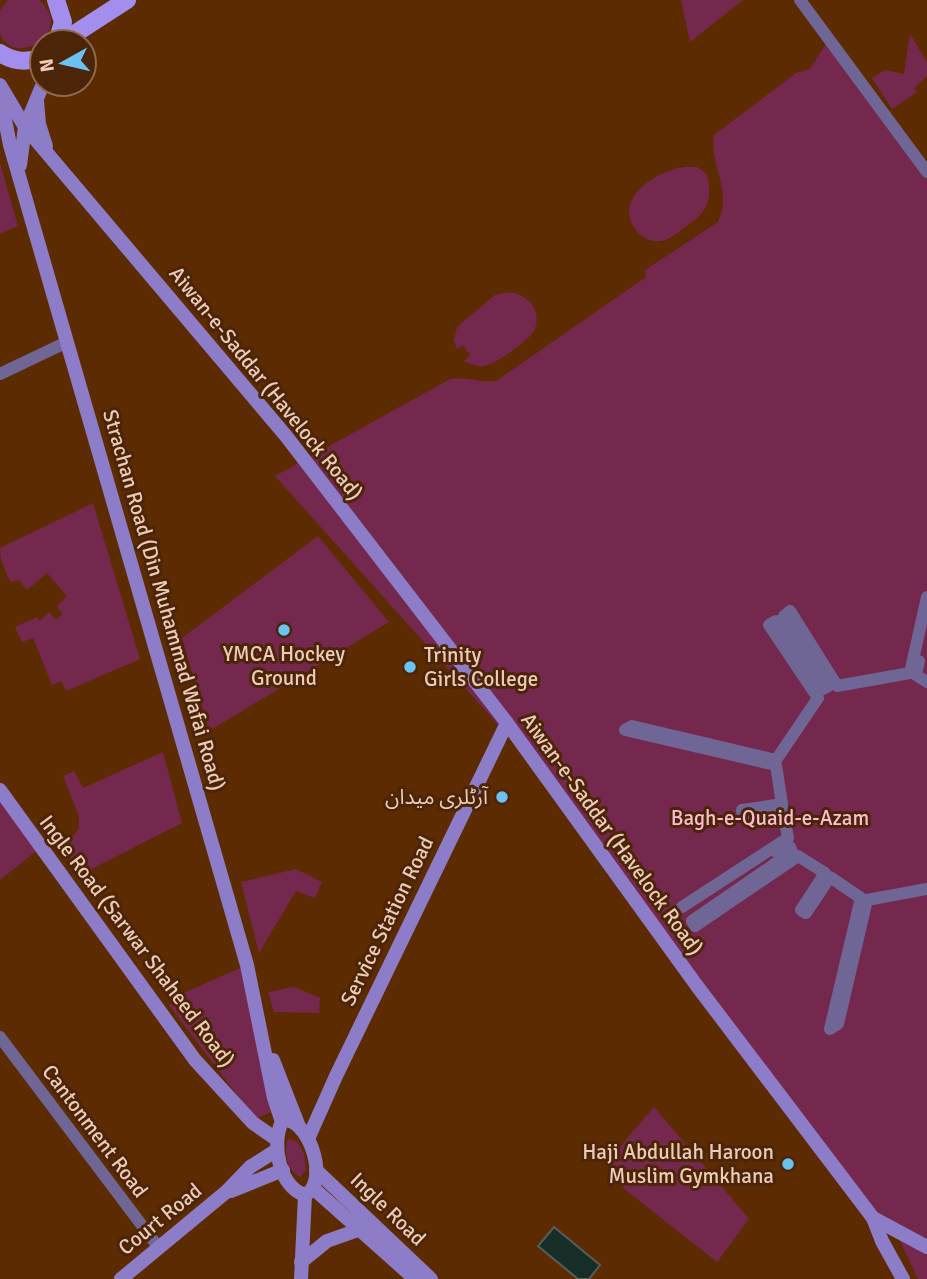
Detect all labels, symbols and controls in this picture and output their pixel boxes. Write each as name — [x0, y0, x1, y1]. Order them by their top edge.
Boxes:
north arrow — [28, 28, 98, 98]
text: N — [34, 57, 60, 73]
street label: Aiwan-e-Saddar (Havelock Road) — [164, 261, 368, 505]
street label: Strachan Road (Din Muhammad Wafai Road) — [97, 407, 231, 793]
marker: YMCA Hockey Ground — [276, 622, 292, 638]
place label: YMCA Hockey Ground — [223, 641, 345, 691]
place label: Trinity Girls College — [424, 642, 538, 692]
marker: Trinity Girls College — [402, 659, 418, 675]
street label: Aiwan-e-Saddar (Havelock Road) — [515, 708, 709, 960]
place label: آرٹلری میدان — [385, 784, 489, 810]
marker: آرٹلری میدان — [494, 789, 510, 805]
park label: Bagh-e-Quaid-e-Azam — [671, 805, 869, 831]
street label: Ingle Road (Sarwar Shaheed Road) — [34, 810, 240, 1072]
street label: Service Station Road — [335, 832, 439, 1010]
street label: Cantonment Road — [37, 1059, 153, 1203]
place label: Haji Abdullah Haroon Muslim Gymkhana — [582, 1139, 774, 1189]
marker: Haji Abdullah Haroon Muslim Gymkhana — [780, 1156, 796, 1172]
street label: Ingle Road — [345, 1167, 431, 1251]
street label: Court Road — [113, 1177, 207, 1261]

